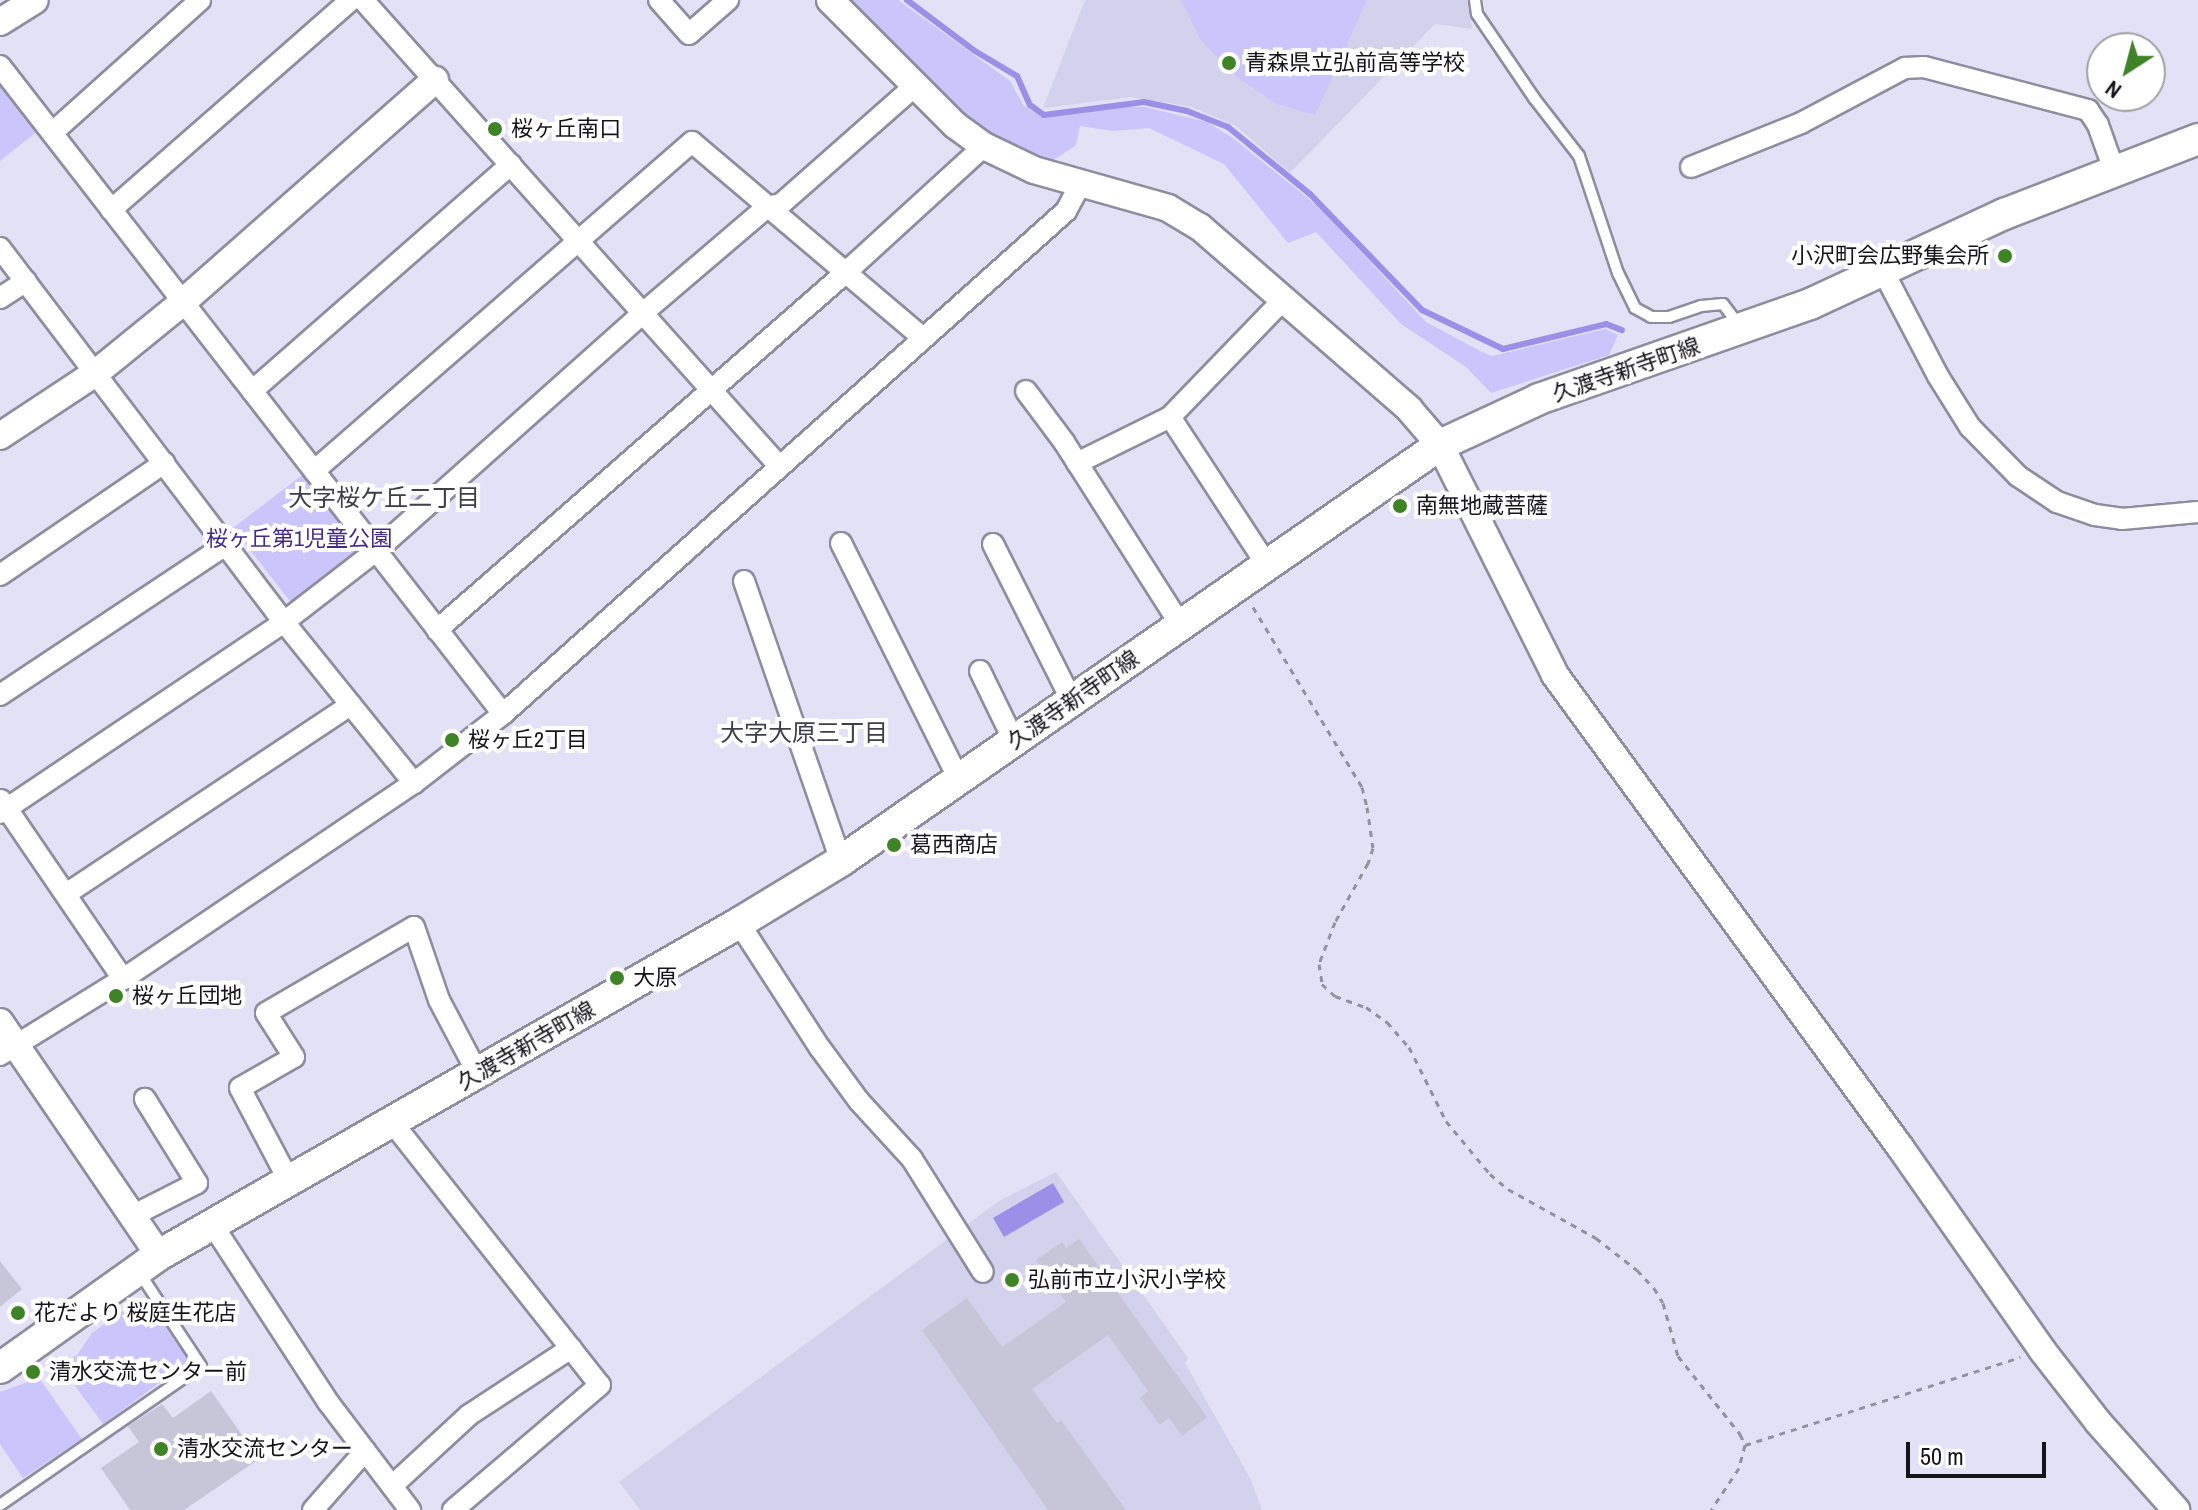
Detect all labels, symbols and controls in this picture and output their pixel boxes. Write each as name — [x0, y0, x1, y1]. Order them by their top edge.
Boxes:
north arrow — [2086, 32, 2166, 112]
place label: 青森県立弘前高等学校 — [1245, 50, 1465, 76]
marker: 青森県立弘前高等学校 — [1220, 54, 1238, 72]
text: N — [2099, 74, 2127, 106]
place label: 桜ヶ丘南口 — [511, 116, 621, 142]
marker: 桜ヶ丘南口 — [486, 120, 504, 138]
place label: 小沢町会広野集会所 — [1791, 243, 1989, 269]
marker: 小沢町会広野集会所 — [1996, 247, 2014, 265]
street label: 久渡寺新寺町線 — [1549, 332, 1703, 408]
district label: 大字桜ケ丘二丁目 — [288, 484, 480, 512]
place label: 南無地蔵菩薩 — [1416, 493, 1548, 519]
marker: 南無地蔵菩薩 — [1391, 497, 1409, 515]
park label: 桜ヶ丘第1児童公園 — [206, 526, 392, 552]
street label: 久渡寺新寺町線 — [1002, 645, 1144, 755]
district label: 大字大原三丁目 — [720, 719, 888, 747]
place label: 桜ヶ丘2丁目 — [468, 727, 588, 753]
marker: 桜ヶ丘2丁目 — [443, 731, 461, 749]
place label: 葛西商店 — [910, 832, 998, 858]
marker: 葛西商店 — [885, 836, 903, 854]
place label: 大原 — [633, 965, 677, 991]
marker: 大原 — [608, 969, 626, 987]
place label: 桜ヶ丘団地 — [132, 983, 242, 1009]
marker: 桜ヶ丘団地 — [107, 987, 125, 1005]
street label: 久渡寺新寺町線 — [453, 996, 599, 1096]
place label: 弘前市立小沢小学校 — [1028, 1267, 1226, 1293]
marker: 弘前市立小沢小学校 — [1003, 1271, 1021, 1289]
place label: 花だより 桜庭生花店 — [34, 1300, 237, 1326]
marker: 花だより 桜庭生花店 — [9, 1304, 27, 1322]
place label: 清水交流センター前 — [49, 1359, 247, 1385]
marker: 清水交流センター前 — [24, 1363, 42, 1381]
scale bar — [1910, 1426, 2050, 1476]
place label: 清水交流センター — [177, 1436, 353, 1462]
marker: 清水交流センター — [152, 1440, 170, 1458]
text: 50 m — [1920, 1440, 1964, 1472]

